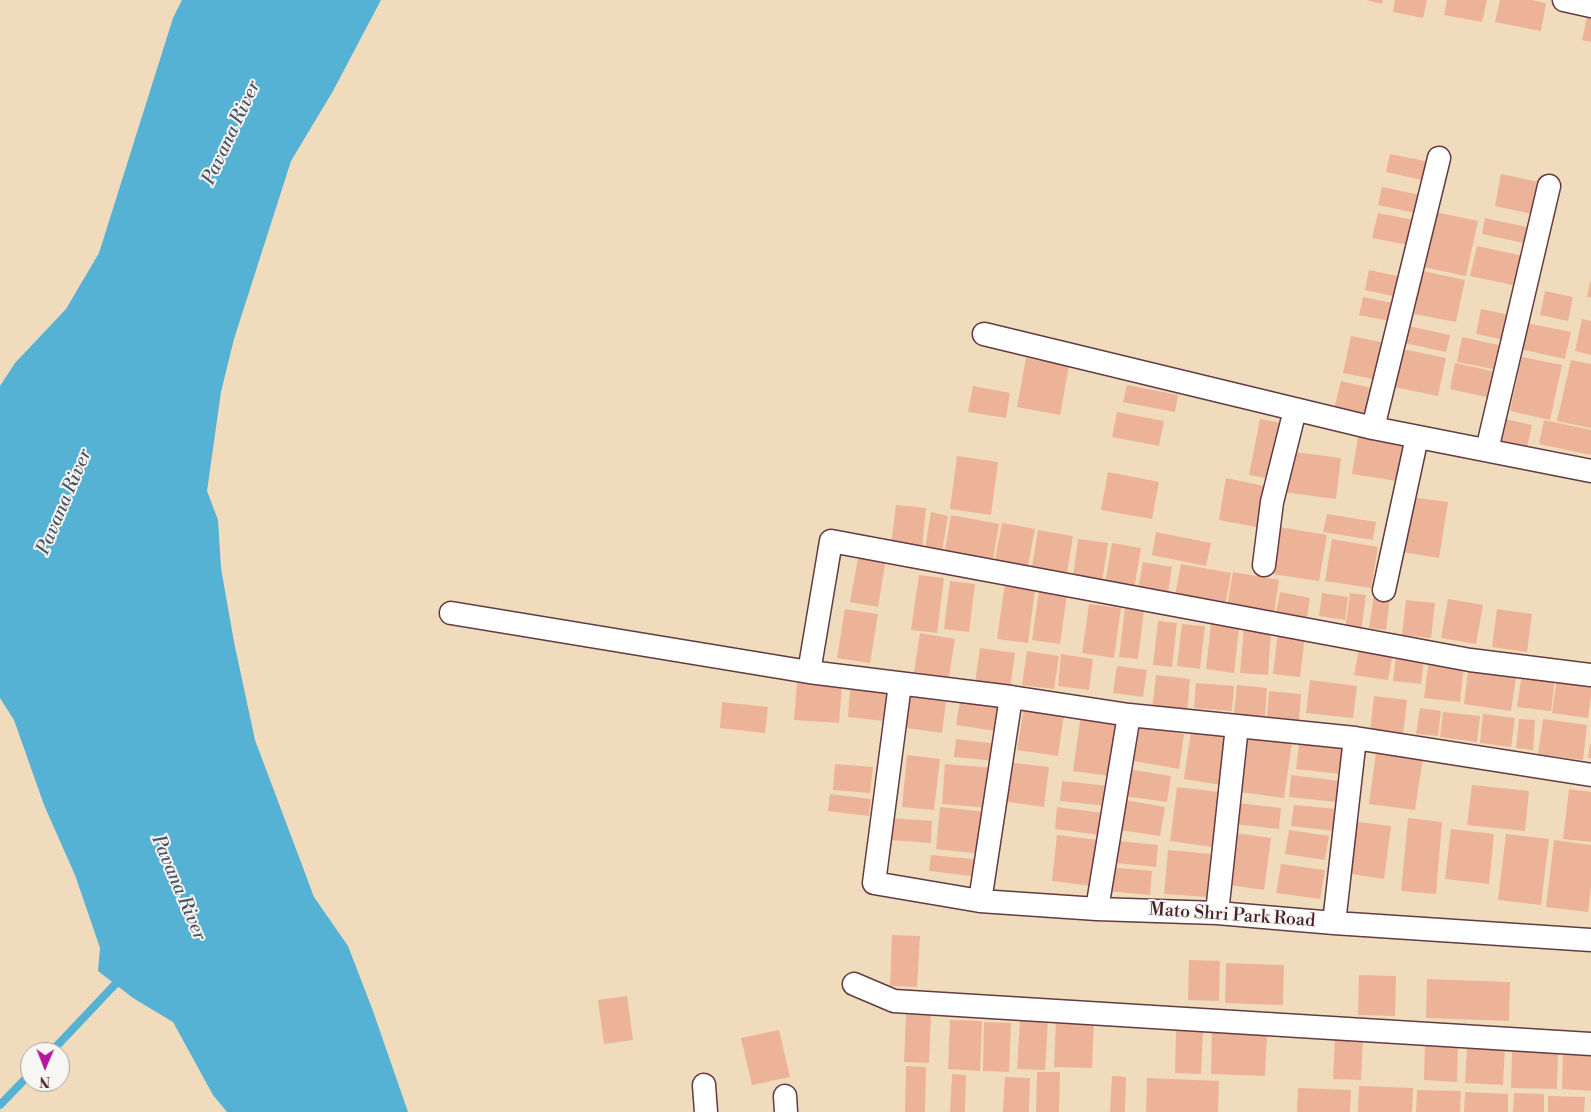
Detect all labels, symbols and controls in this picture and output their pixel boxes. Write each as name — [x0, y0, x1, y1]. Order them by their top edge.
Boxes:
water label: Pavana River — [198, 77, 266, 189]
water label: Pavana River — [33, 446, 97, 558]
water label: Pavana River — [146, 832, 210, 944]
street label: Mato Shri Park Road — [1148, 899, 1316, 933]
north arrow — [20, 1042, 70, 1092]
text: N — [39, 1072, 50, 1090]

